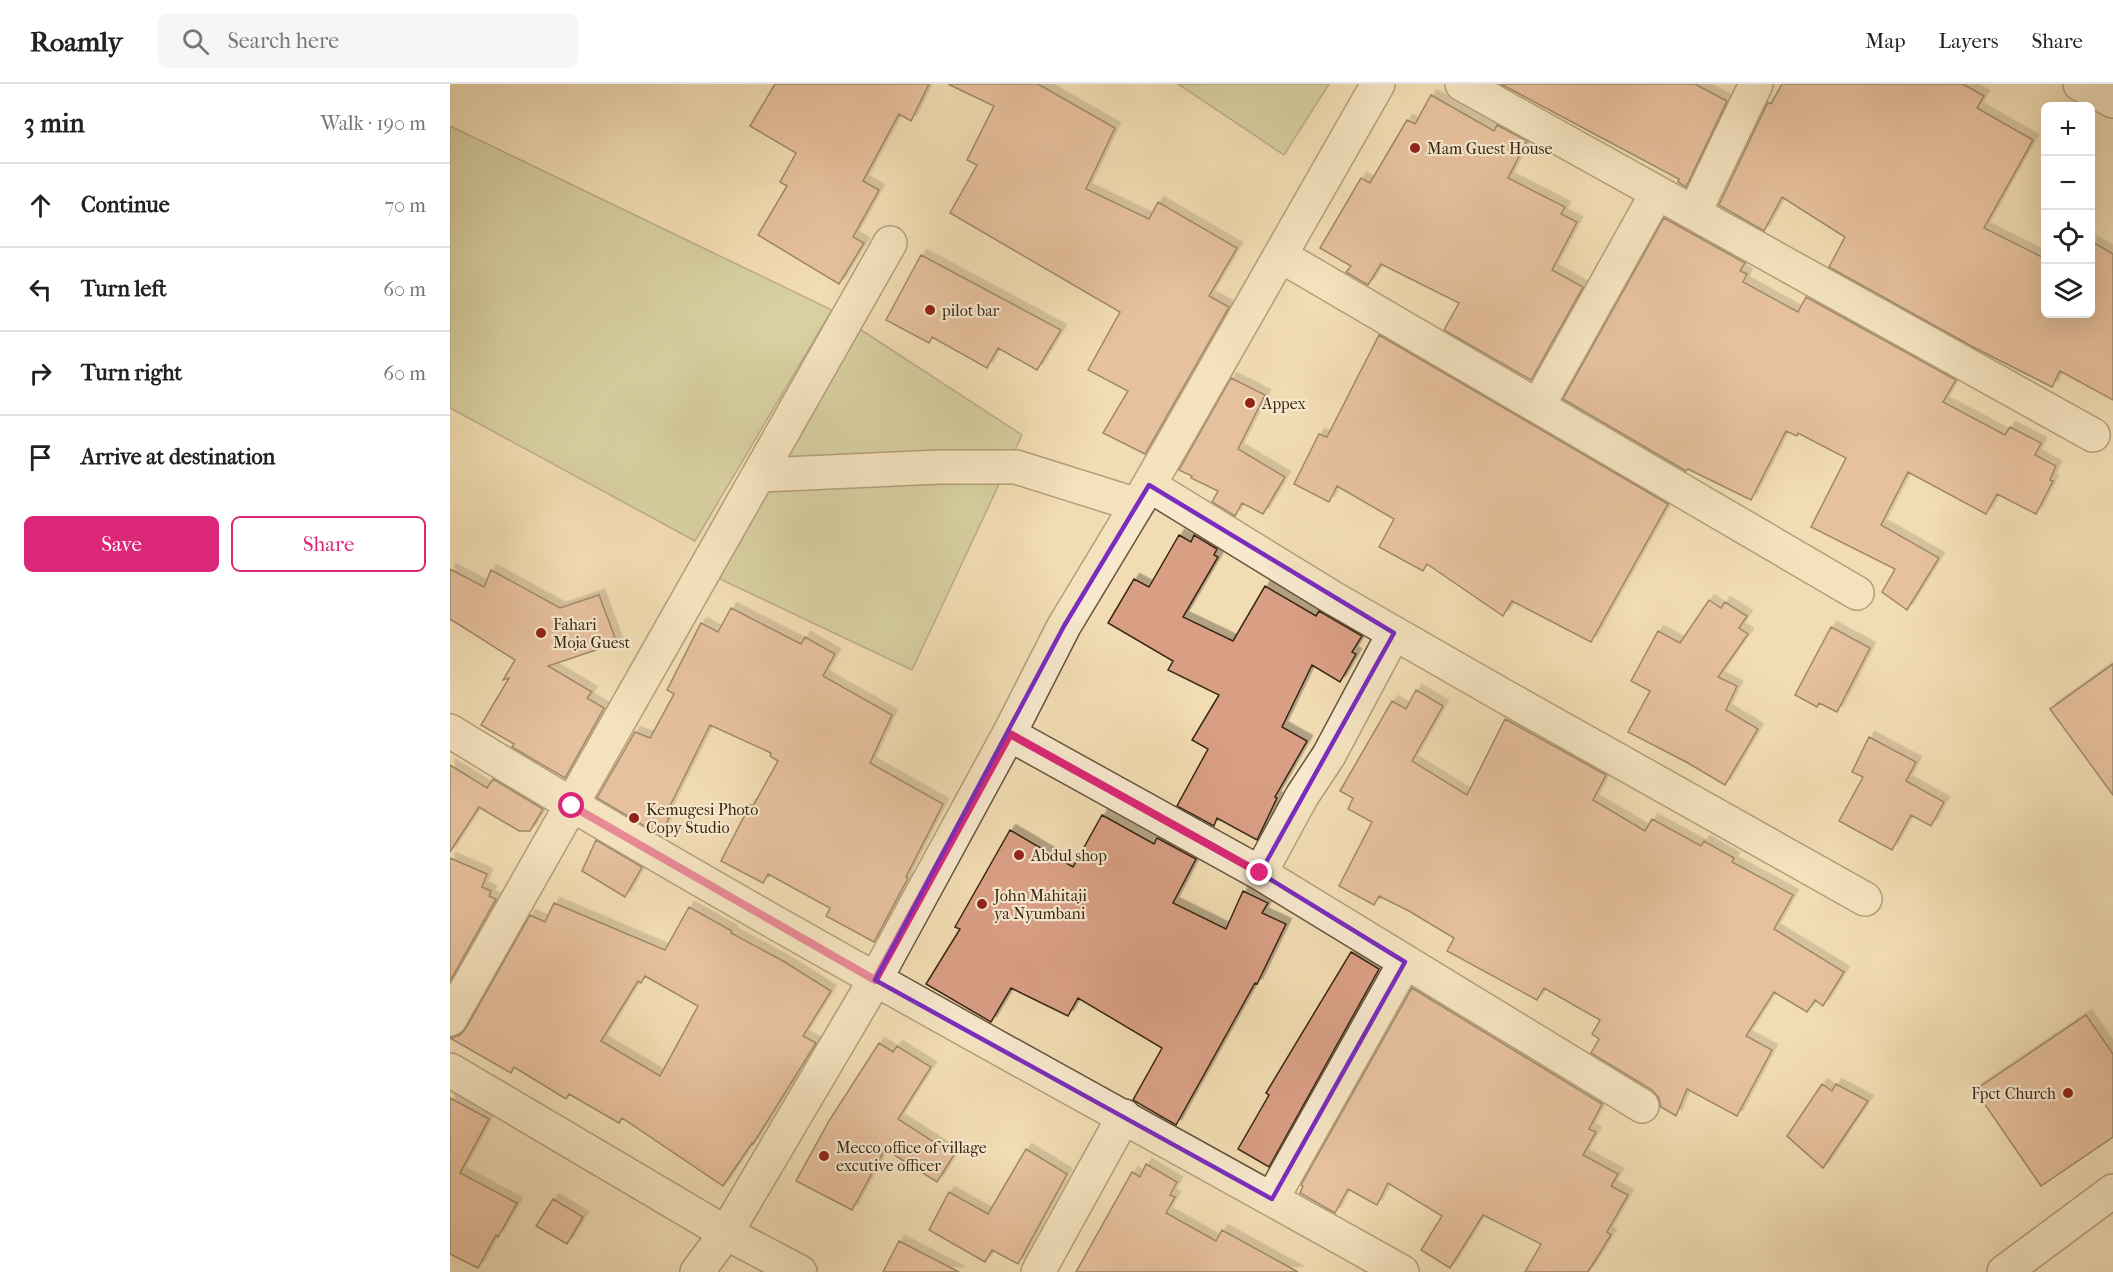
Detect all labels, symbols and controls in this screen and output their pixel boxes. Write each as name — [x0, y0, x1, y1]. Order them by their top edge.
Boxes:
search box — [158, 14, 578, 68]
text: Roamly — [30, 25, 122, 58]
icon: search — [179, 25, 212, 58]
text: Search here — [227, 28, 339, 54]
text: Map — [1865, 29, 1906, 53]
text: Layers — [1939, 29, 1998, 53]
text: Share — [2031, 29, 2083, 53]
map controls — [2041, 102, 2095, 318]
button: + — [2041, 102, 2095, 156]
text: 3 min — [24, 108, 85, 139]
text: Walk · 190 m — [320, 112, 426, 135]
place label: Mam Guest House — [1427, 139, 1552, 158]
marker: Mam Guest House — [1408, 141, 1422, 155]
button: − — [2041, 156, 2095, 210]
icon: ahead — [24, 189, 57, 222]
text: Continue — [81, 192, 170, 218]
text: 70 m — [384, 194, 426, 217]
button: locate — [2041, 210, 2095, 264]
button: layers — [2041, 264, 2095, 318]
icon: left — [24, 273, 57, 306]
text: Turn left — [81, 276, 167, 302]
text: 60 m — [383, 278, 426, 301]
place label: pilot bar — [941, 301, 1000, 320]
marker: pilot bar — [923, 303, 937, 317]
icon: right — [24, 357, 57, 390]
text: Turn right — [81, 360, 182, 386]
text: 60 m — [383, 362, 426, 385]
place label: Appex — [1261, 394, 1307, 413]
marker: Appex — [1243, 396, 1257, 410]
icon: arrive — [24, 441, 57, 474]
text: Arrive at destination — [81, 444, 275, 470]
button: Save — [24, 516, 219, 572]
button: Share — [231, 516, 426, 572]
place label: Fahari Moja Guest — [553, 615, 631, 652]
marker: Fahari Moja Guest — [534, 626, 548, 640]
route start — [558, 792, 584, 818]
place label: Kemugesi Photo Copy Studio — [646, 800, 758, 837]
marker: Kemugesi Photo Copy Studio — [627, 811, 641, 825]
place label: Abdul shop — [1030, 846, 1107, 865]
marker: Abdul shop — [1012, 848, 1026, 862]
route end — [1246, 859, 1272, 885]
place label: John Mahitaji ya Nyumbani — [992, 886, 1087, 923]
marker: John Mahitaji ya Nyumbani — [975, 897, 989, 911]
place label: Fpct Church — [1971, 1084, 2056, 1103]
marker: Fpct Church — [2061, 1086, 2075, 1100]
place label: Mecco office of village excutive officer — [836, 1138, 987, 1175]
marker: Mecco office of village excutive officer — [817, 1149, 831, 1163]

